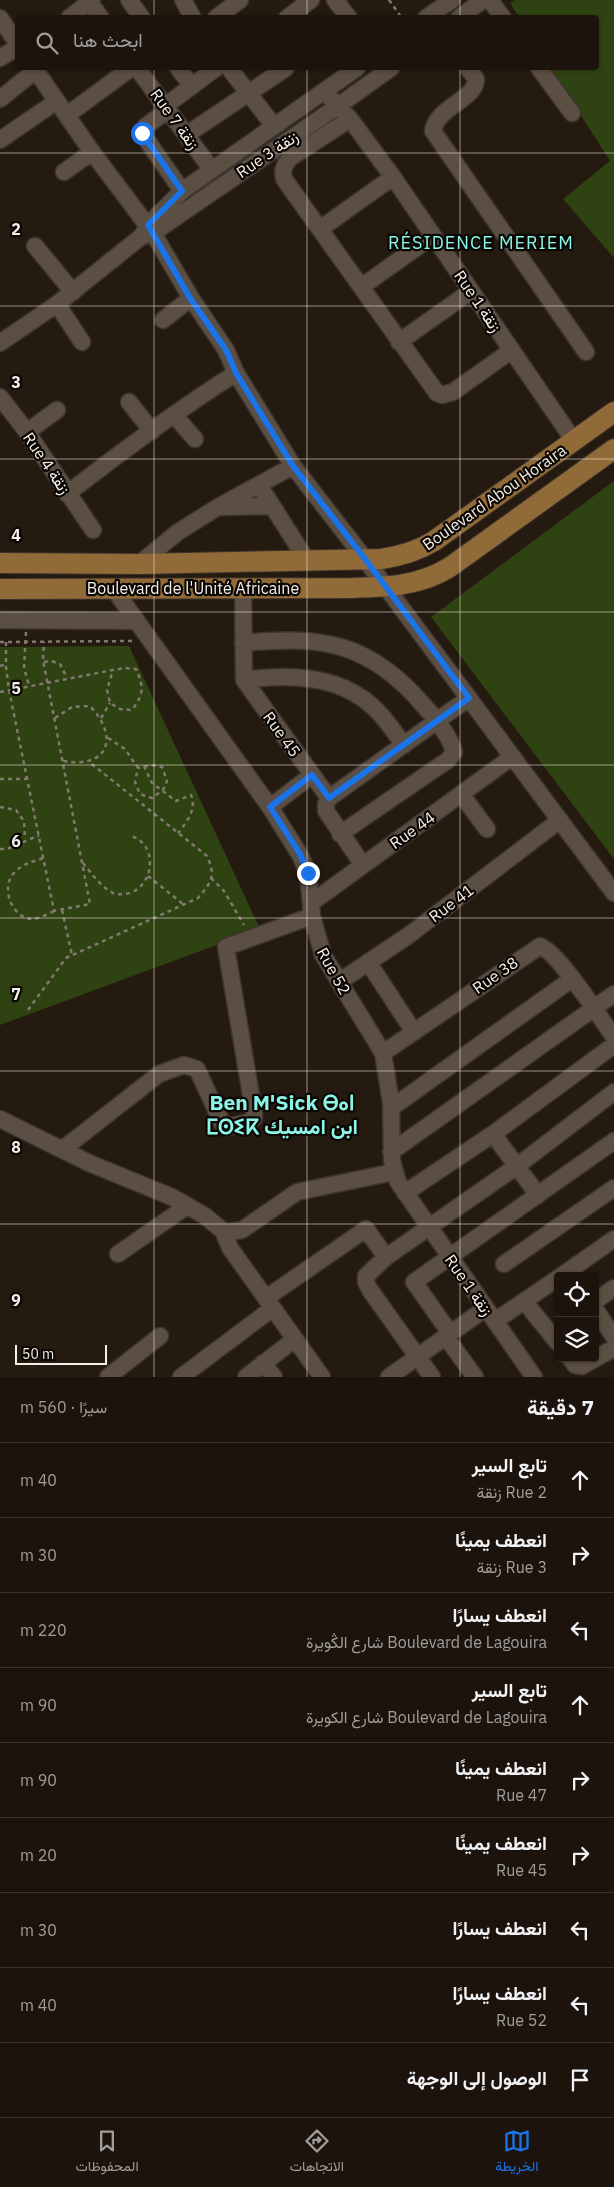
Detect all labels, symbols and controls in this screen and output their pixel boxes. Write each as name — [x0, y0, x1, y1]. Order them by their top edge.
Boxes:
search box — [15, 15, 599, 70]
text: ابحث هنا — [73, 28, 143, 52]
icon: search — [33, 29, 61, 57]
street label: Rue 7 زنقة — [145, 85, 204, 154]
route start — [131, 122, 154, 145]
street label: Rue 3 زنقة — [232, 126, 302, 183]
text: 2 — [11, 219, 21, 239]
district label: RÉSIDENCE MERIEM — [388, 231, 574, 254]
street label: Rue 1 زنقة — [449, 266, 506, 336]
text: 3 — [11, 372, 21, 392]
street label: Rue 4 زنقة — [18, 428, 75, 498]
street label: Boulevard Abou Horaira — [418, 440, 570, 554]
text: 4 — [11, 525, 21, 545]
street label: Boulevard de l'Unité Africaine — [87, 578, 299, 598]
text: 5 — [11, 678, 21, 698]
street label: Rue 45 — [259, 707, 305, 761]
street label: Rue 44 — [385, 807, 439, 853]
text: 6 — [11, 831, 21, 851]
route end — [297, 862, 320, 885]
street label: Rue 41 — [425, 880, 477, 926]
street label: Rue 52 — [313, 944, 355, 998]
street label: Rue 38 — [468, 952, 522, 998]
text: 7 — [11, 984, 21, 1004]
district label: Ben M'Sick ⴱⴰⵏ ⵎⵙⵉⴽ ابن امسيك — [206, 1088, 358, 1140]
text: 8 — [11, 1137, 21, 1157]
street label: Rue 1 زنقة — [440, 1250, 497, 1320]
map controls — [554, 1272, 599, 1362]
button: locate — [554, 1272, 599, 1317]
text: 9 — [11, 1290, 21, 1310]
button: layers — [554, 1317, 599, 1362]
scale bar — [15, 1342, 108, 1365]
text: 50 m — [22, 1345, 54, 1363]
text: 7 دقيقة — [527, 1393, 594, 1421]
text: سيرًا · 560 m — [20, 1397, 107, 1417]
text: تابع السير — [472, 1453, 547, 1477]
icon: ahead — [566, 1466, 594, 1494]
text: 40 m — [20, 1470, 57, 1490]
text: Rue 2 زنقة — [477, 1482, 547, 1502]
text: انعطف يمينًا — [455, 1528, 547, 1552]
icon: right — [566, 1541, 594, 1569]
text: 30 m — [20, 1545, 57, 1565]
text: Rue 3 زنقة — [477, 1557, 547, 1577]
text: انعطف يسارًا — [453, 1603, 547, 1627]
icon: left — [566, 1616, 594, 1644]
text: 220 m — [20, 1620, 67, 1640]
text: Boulevard de Lagouira شارع الڭويرة — [306, 1632, 547, 1652]
text: تابع السير — [472, 1678, 547, 1702]
icon: ahead — [566, 1691, 594, 1719]
text: 90 m — [20, 1695, 57, 1715]
text: Boulevard de Lagouira شارع الكويرة — [306, 1707, 547, 1727]
text: انعطف يمينًا — [455, 1756, 547, 1780]
icon: right — [566, 1766, 594, 1794]
text: 90 m — [20, 1770, 57, 1790]
text: Rue 47 — [496, 1785, 547, 1805]
text: انعطف يمينًا — [455, 1831, 547, 1855]
icon: right — [566, 1841, 594, 1869]
text: 20 m — [20, 1845, 57, 1865]
text: Rue 45 — [496, 1860, 547, 1880]
text: انعطف يسارًا — [453, 1916, 547, 1940]
icon: left — [566, 1916, 594, 1944]
text: 30 m — [20, 1920, 57, 1940]
text: انعطف يسارًا — [453, 1981, 547, 2005]
icon: left — [566, 1991, 594, 2019]
text: 40 m — [20, 1995, 57, 2015]
text: Rue 52 — [496, 2010, 547, 2030]
text: الوصول إلى الوجهة — [407, 2066, 547, 2090]
icon: arrive — [566, 2066, 594, 2094]
tab: المحفوظات — [76, 2127, 139, 2179]
tab: الاتجاهات — [290, 2127, 344, 2179]
tab: الخريطة — [495, 2127, 538, 2179]

